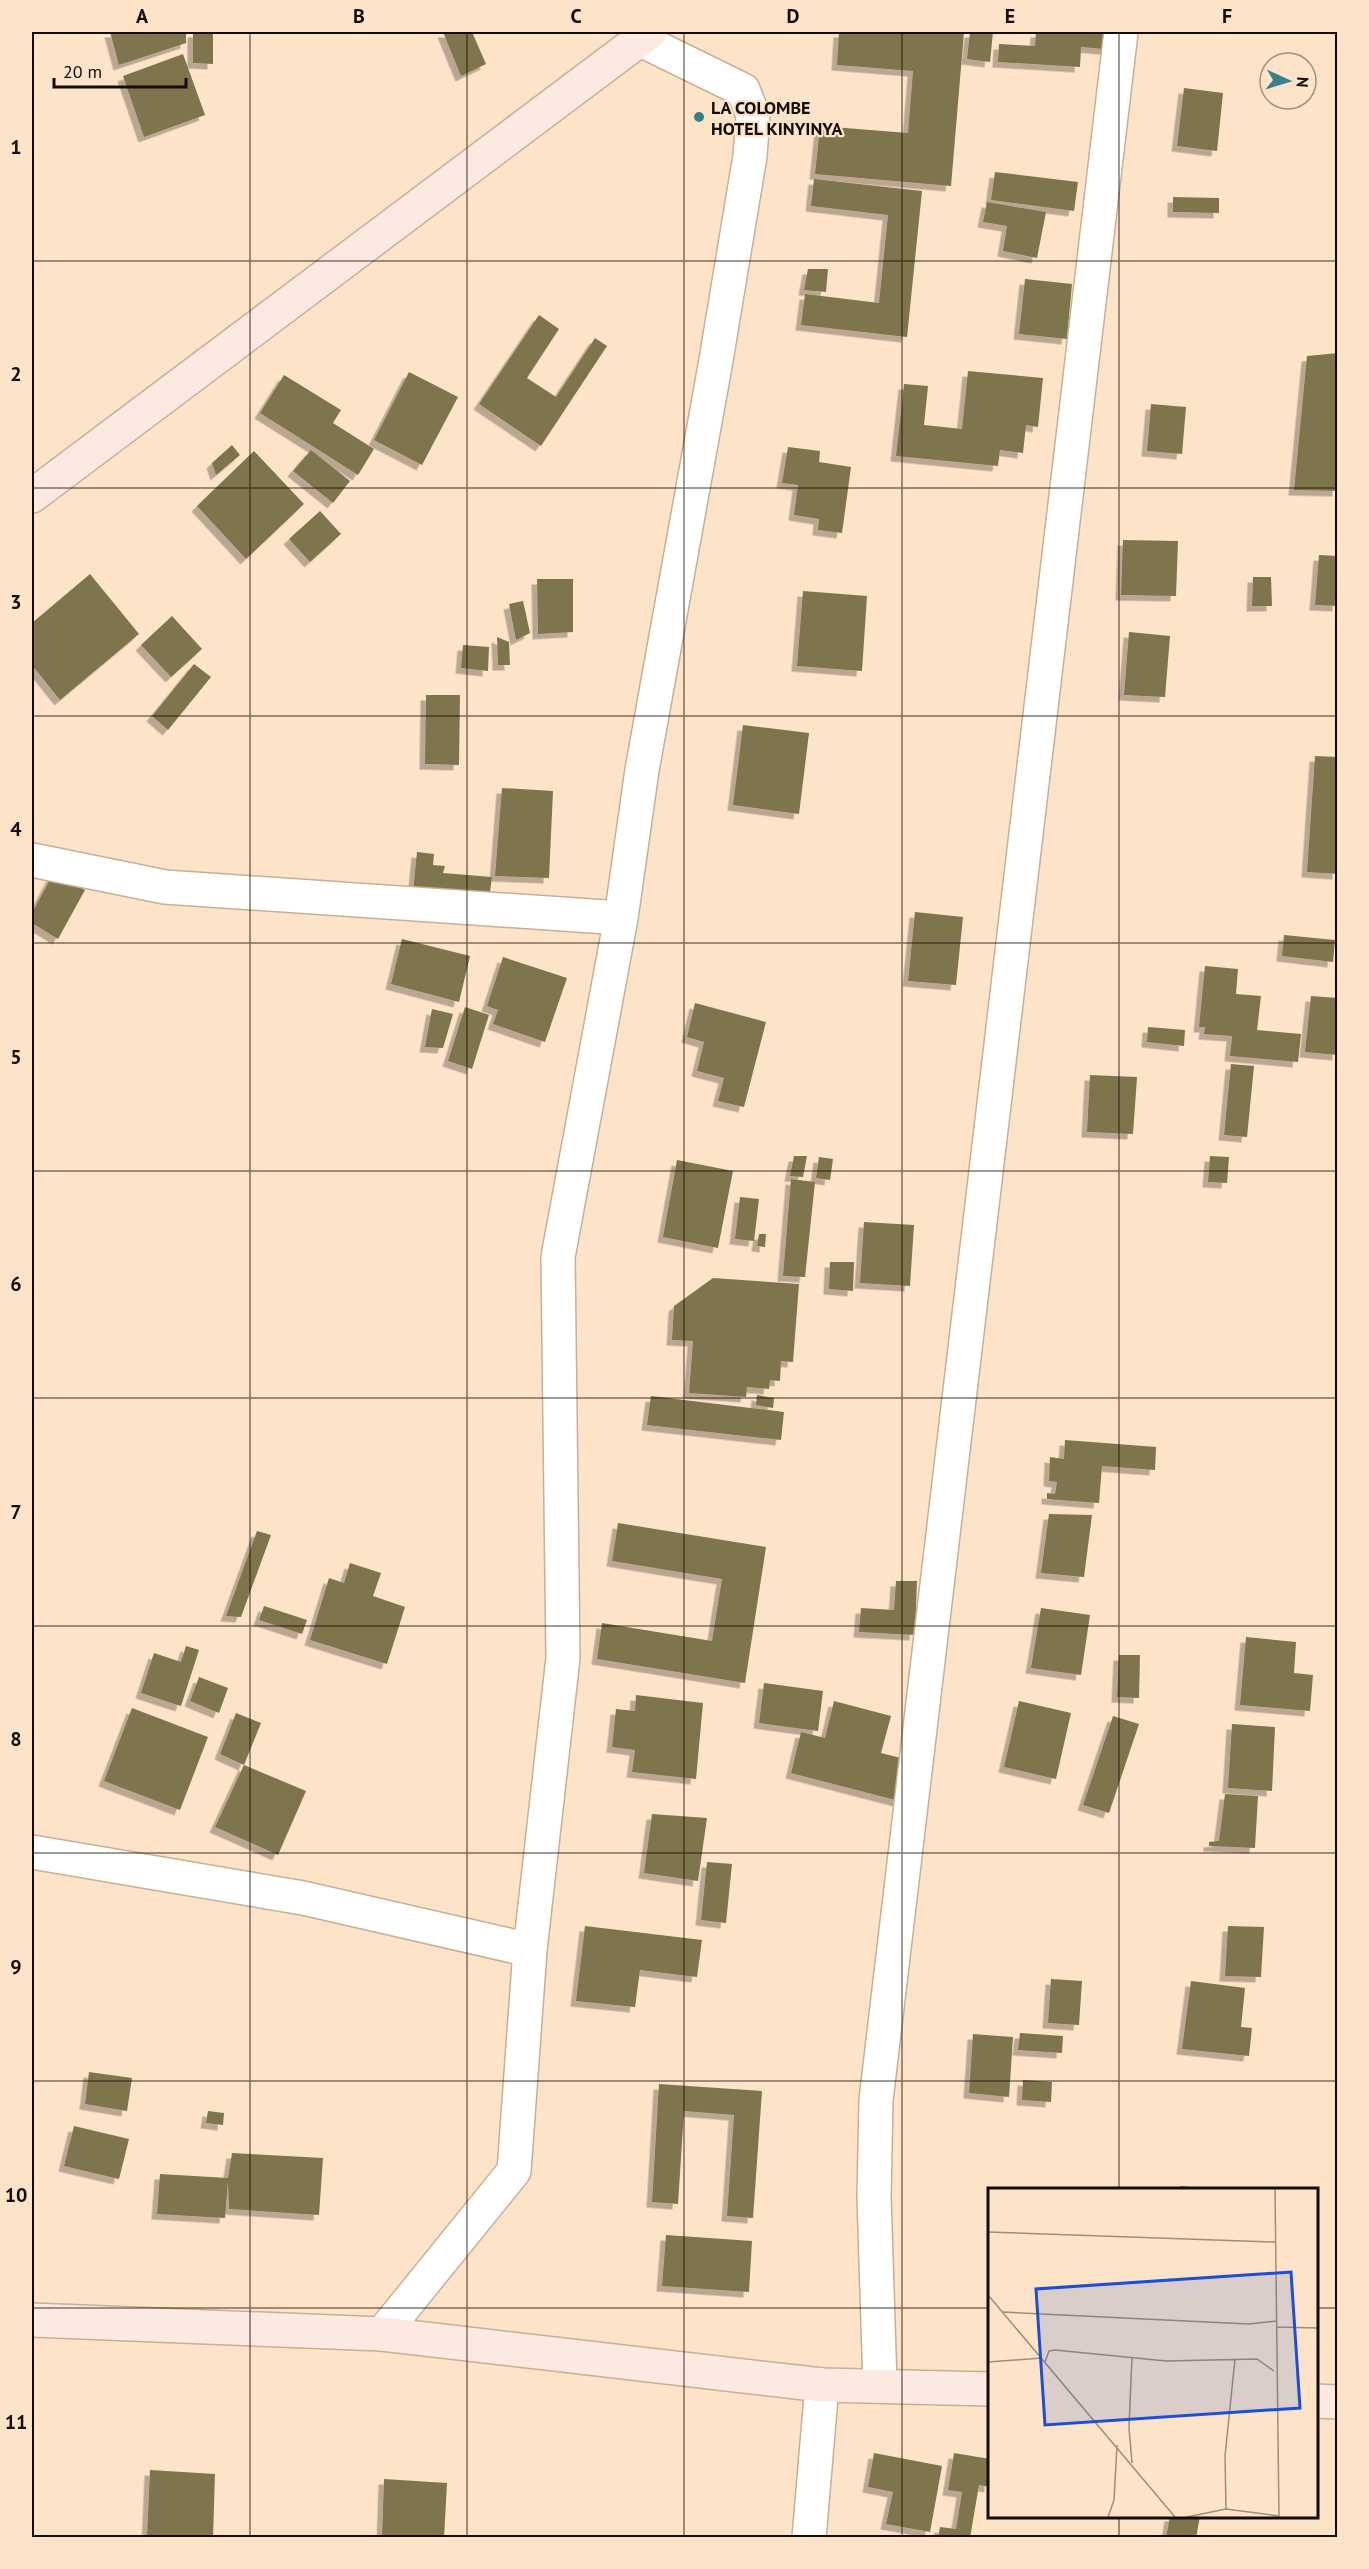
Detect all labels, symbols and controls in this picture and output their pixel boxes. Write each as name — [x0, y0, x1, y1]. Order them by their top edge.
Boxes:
text: A — [136, 3, 149, 29]
text: B — [353, 3, 365, 29]
text: C — [570, 3, 582, 29]
text: D — [787, 3, 800, 29]
text: E — [1005, 3, 1015, 29]
text: F — [1222, 3, 1232, 29]
scale bar — [54, 51, 186, 89]
north arrow — [1258, 51, 1318, 111]
text: 20 m — [63, 60, 102, 83]
text: N — [1293, 76, 1313, 88]
place label: LA COLOMBE HOTEL KINYINYA — [711, 96, 842, 140]
marker: LA COLOMBE HOTEL KINYINYA — [692, 110, 706, 124]
text: 1 — [10, 134, 22, 160]
text: 2 — [10, 361, 22, 387]
text: 3 — [10, 589, 22, 615]
text: 4 — [10, 816, 22, 842]
text: 5 — [10, 1044, 22, 1070]
text: 6 — [10, 1271, 22, 1297]
text: 7 — [10, 1499, 22, 1525]
text: 8 — [10, 1726, 22, 1752]
text: 9 — [10, 1954, 22, 1980]
text: 10 — [5, 2182, 27, 2208]
inset map — [988, 2188, 1318, 2518]
text: 11 — [5, 2409, 27, 2435]

